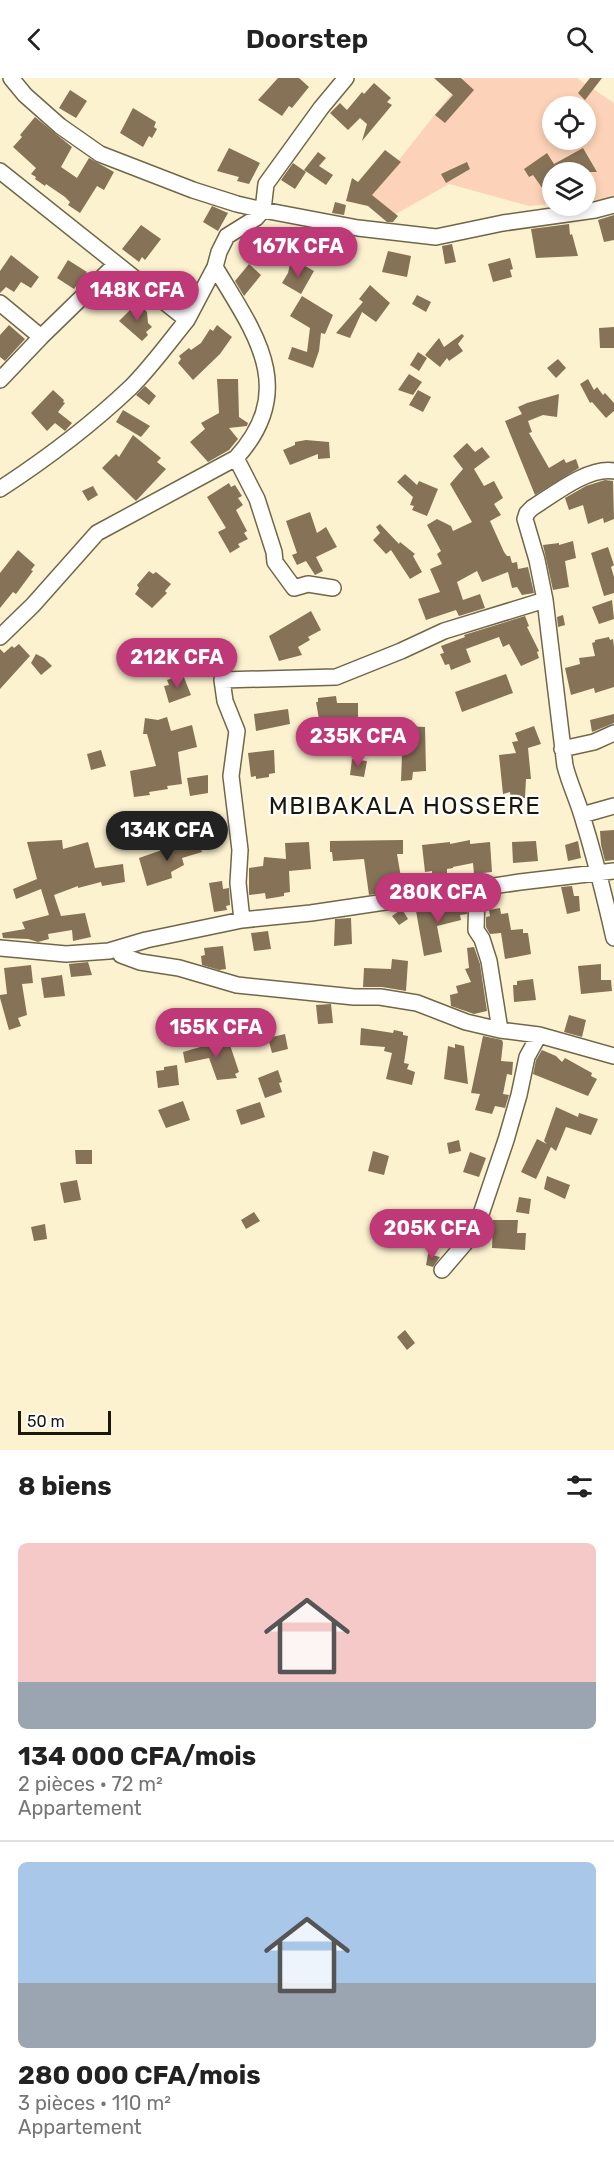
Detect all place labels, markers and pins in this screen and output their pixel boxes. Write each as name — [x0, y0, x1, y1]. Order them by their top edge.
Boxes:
pin: 167K CFA — [236, 227, 360, 278]
pin: 148K CFA — [75, 271, 199, 322]
pin: 212K CFA — [115, 638, 239, 689]
pin: 235K CFA — [296, 717, 420, 768]
pin: 134K CFA — [105, 811, 229, 862]
pin: 280K CFA — [376, 873, 500, 924]
pin: 155K CFA — [154, 1008, 278, 1059]
pin: 205K CFA — [370, 1209, 494, 1260]

